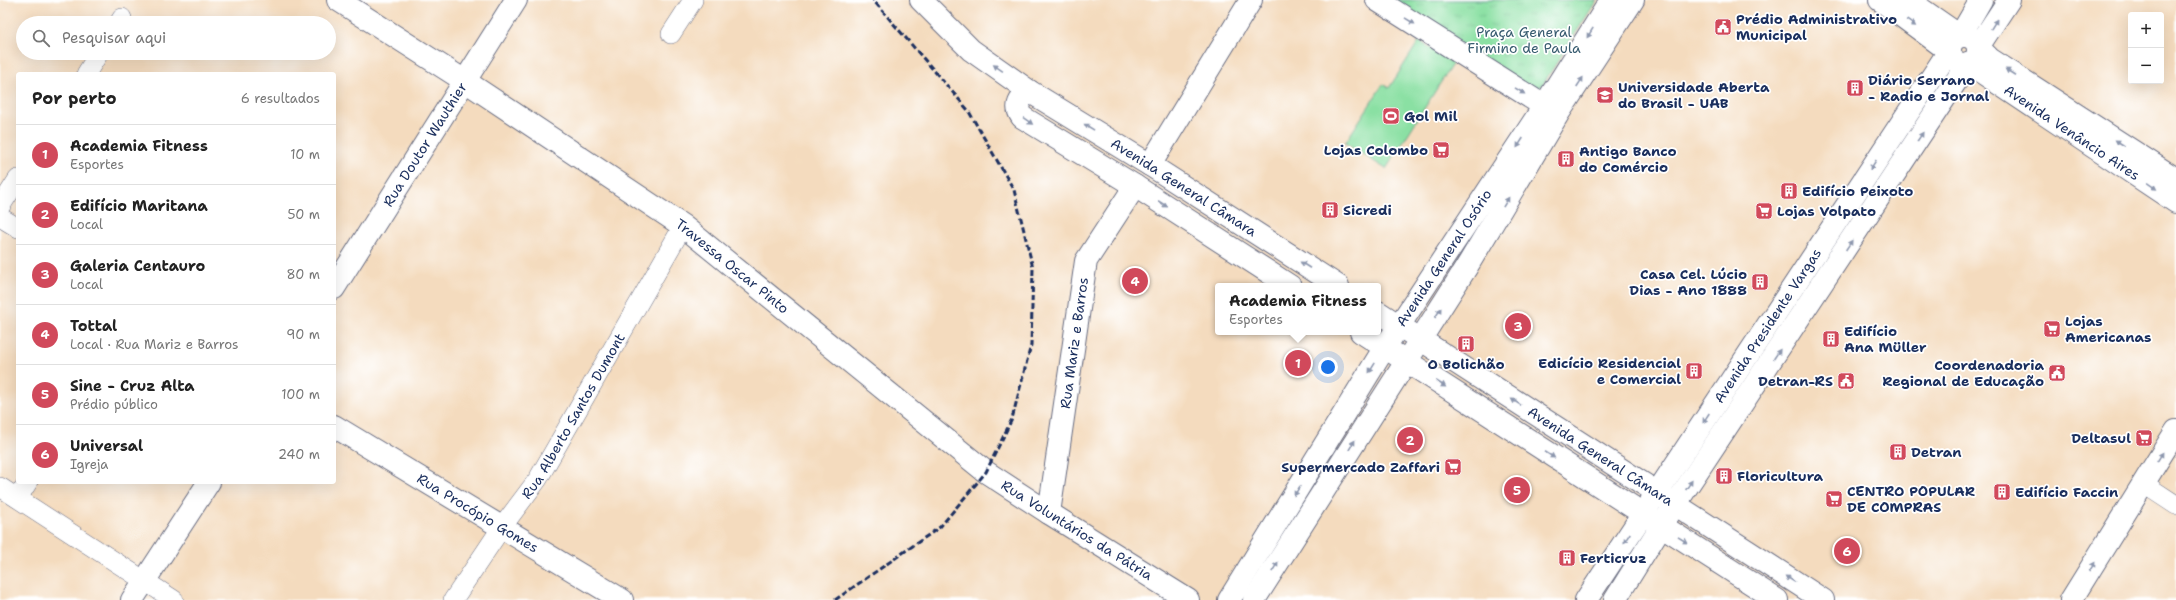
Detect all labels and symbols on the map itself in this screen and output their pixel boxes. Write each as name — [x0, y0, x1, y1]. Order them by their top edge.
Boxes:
place label: Prédio Administrativo Municipal — [1736, 10, 1897, 44]
one-way arrow — [1405, 17, 1415, 25]
public building icon: Prédio Administrativo Municipal — [1713, 17, 1733, 37]
one-way arrow — [1906, 19, 1917, 27]
one-way arrow — [1990, 19, 1998, 29]
park label: Praça General Firmino de Paula — [1467, 23, 1581, 57]
one-way arrow — [1587, 27, 1594, 39]
one-way arrow — [992, 64, 1003, 73]
one-way arrow — [2005, 68, 2015, 76]
place label: Diário Serrano - Radio e Jornal — [1868, 71, 1989, 105]
one-way arrow — [1576, 76, 1583, 88]
street label: Rua Doutor Wauthier — [379, 78, 471, 210]
place label: Universidade Aberta do Brasil - UAB — [1618, 78, 1770, 112]
building icon: Diário Serrano - Radio e Jornal — [1845, 78, 1865, 98]
street label: Avenida Venâncio Aires — [2001, 81, 2143, 184]
school or university icon: Universidade Aberta do Brasil - UAB — [1595, 85, 1615, 105]
one-way arrow — [1514, 87, 1526, 94]
sports icon: Gol Mil — [1381, 106, 1401, 126]
place label: Gol Mil — [1404, 107, 1458, 125]
one-way arrow — [1023, 117, 1033, 125]
one-way arrow — [1083, 124, 1095, 131]
one-way arrow — [1916, 132, 1924, 142]
street label: Avenida General Câmara — [1107, 134, 1260, 241]
one-way arrow — [1517, 137, 1524, 148]
one-way arrow — [2114, 139, 2126, 146]
supermarket icon: Lojas Colombo — [1431, 140, 1451, 160]
place label: Lojas Colombo — [1324, 141, 1428, 159]
place label: Antigo Banco do Comércio — [1579, 142, 1677, 176]
building icon: Antigo Banco do Comércio — [1556, 149, 1576, 169]
one-way arrow — [1869, 159, 1876, 171]
building icon: Edifício Peixoto — [1779, 181, 1799, 201]
place label: Edifício Peixoto — [1802, 182, 1913, 200]
one-way arrow — [2147, 182, 2157, 190]
street label: Avenida General Osório — [1392, 186, 1496, 330]
one-way arrow — [1502, 197, 1510, 207]
one-way arrow — [1158, 200, 1168, 208]
building icon: Sicredi — [1320, 200, 1340, 220]
place label: Sicredi — [1343, 201, 1392, 219]
supermarket icon: Lojas Volpato — [1754, 201, 1774, 221]
place label: Lojas Volpato — [1777, 202, 1876, 220]
street label: Travessa Oscar Pinto — [672, 215, 793, 317]
one-way arrow — [1845, 239, 1852, 251]
street label: Avenida Presidente Vargas — [1710, 245, 1825, 406]
one-way arrow — [1300, 261, 1310, 269]
place label: Casa Cel. Lúcio Dias - Ano 1888 — [1629, 265, 1747, 299]
pin: 4 — [1122, 266, 1148, 296]
building icon: Casa Cel. Lúcio Dias - Ano 1888 — [1750, 272, 1770, 292]
street label: Rua Mariz e Barros — [1056, 276, 1092, 410]
one-way arrow — [1434, 307, 1442, 318]
pin: 3 — [1505, 311, 1531, 341]
place label: Lojas Americanas — [2065, 312, 2151, 346]
supermarket icon: Lojas Americanas — [2042, 319, 2062, 339]
place label: Edifício Ana Müller — [1844, 322, 1927, 356]
building icon: Edifício Ana Müller — [1821, 329, 1841, 349]
street label: Rua Alberto Santos Dumont — [517, 330, 629, 502]
building icon: O Bolichão — [1456, 334, 1476, 354]
pin: 1 — [1285, 348, 1311, 378]
one-way arrow — [1773, 349, 1781, 359]
place label: Edicício Residencial e Comercial — [1538, 354, 1681, 388]
place label: O Bolichão — [1427, 355, 1505, 373]
place label: Coordenadoria Regional de Educação — [1882, 356, 2044, 390]
your location — [1318, 357, 1338, 377]
building icon: Edicício Residencial e Comercial — [1684, 361, 1704, 381]
one-way arrow — [1369, 362, 1376, 374]
public building icon: Coordenadoria Regional de Educação — [2047, 363, 2067, 383]
public building icon: Detran-RS — [1836, 371, 1856, 391]
place label: Detran-RS — [1758, 372, 1833, 390]
one-way arrow — [1435, 381, 1447, 388]
one-way arrow — [1511, 398, 1521, 406]
street label: Avenida General Câmara — [1524, 402, 1677, 510]
one-way arrow — [1703, 412, 1710, 424]
pin: 2 — [1397, 425, 1423, 455]
supermarket icon: Deltasul — [2134, 428, 2154, 448]
place label: Deltasul — [2071, 429, 2131, 447]
one-way arrow — [1349, 440, 1356, 451]
building icon: Detran — [1888, 442, 1908, 462]
place label: Detran — [1911, 443, 1962, 461]
one-way arrow — [1544, 451, 1556, 458]
one-way arrow — [2156, 451, 2163, 463]
supermarket icon: Supermercado Zaffari — [1443, 457, 1463, 477]
place label: Supermercado Zaffari — [1281, 458, 1440, 476]
building icon: Floricultura — [1714, 466, 1734, 486]
place label: Floricultura — [1737, 467, 1823, 485]
street label: Rua Procópio Gomes — [414, 469, 542, 557]
pin: 5 — [1504, 475, 1530, 505]
street label: Rua Voluntários da Pátria — [998, 476, 1156, 584]
one-way arrow — [1685, 480, 1693, 490]
place label: CENTRO POPULAR DE COMPRAS — [1847, 482, 1976, 516]
building icon: Edifício Faccin — [1992, 482, 2012, 502]
place label: Edifício Faccin — [2015, 483, 2118, 501]
one-way arrow — [1293, 485, 1300, 497]
supermarket icon: CENTRO POPULAR DE COMPRAS — [1824, 489, 1844, 509]
one-way arrow — [1623, 533, 1631, 543]
pin: 6 — [1834, 536, 1860, 566]
one-way arrow — [1677, 537, 1689, 544]
building icon: Ferticruz — [1557, 548, 1577, 568]
place label: Ferticruz — [1580, 549, 1647, 567]
one-way arrow — [2088, 561, 2095, 573]
one-way arrow — [1271, 562, 1279, 572]
one-way arrow — [1785, 575, 1795, 583]

